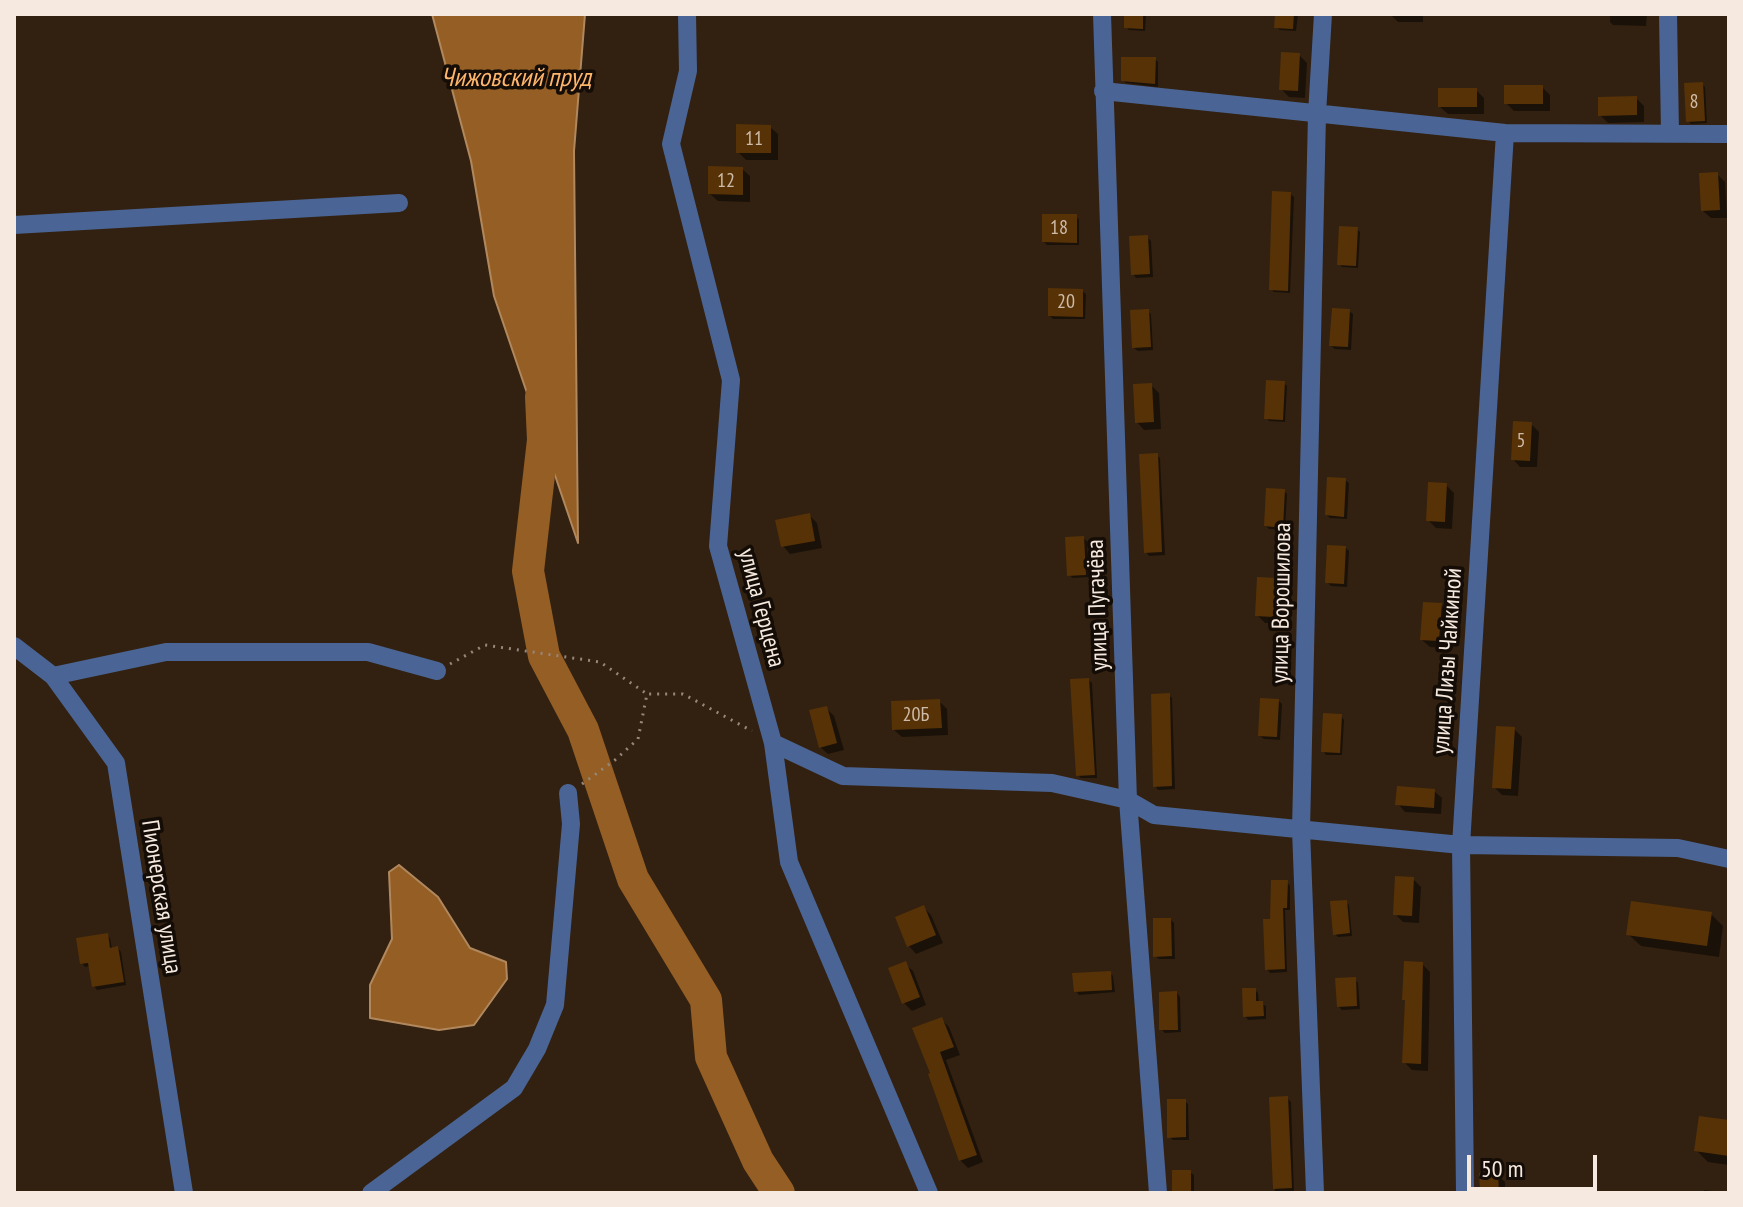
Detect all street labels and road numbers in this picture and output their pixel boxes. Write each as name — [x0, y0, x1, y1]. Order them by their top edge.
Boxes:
street label: улица Ворошилова — [1266, 522, 1298, 684]
street label: улица Пугачёва — [1081, 539, 1115, 671]
street label: улица Герцена — [731, 546, 791, 670]
street label: улица Лизы Чайкиной — [1427, 567, 1469, 755]
street label: Пионерская улица — [135, 818, 187, 976]

